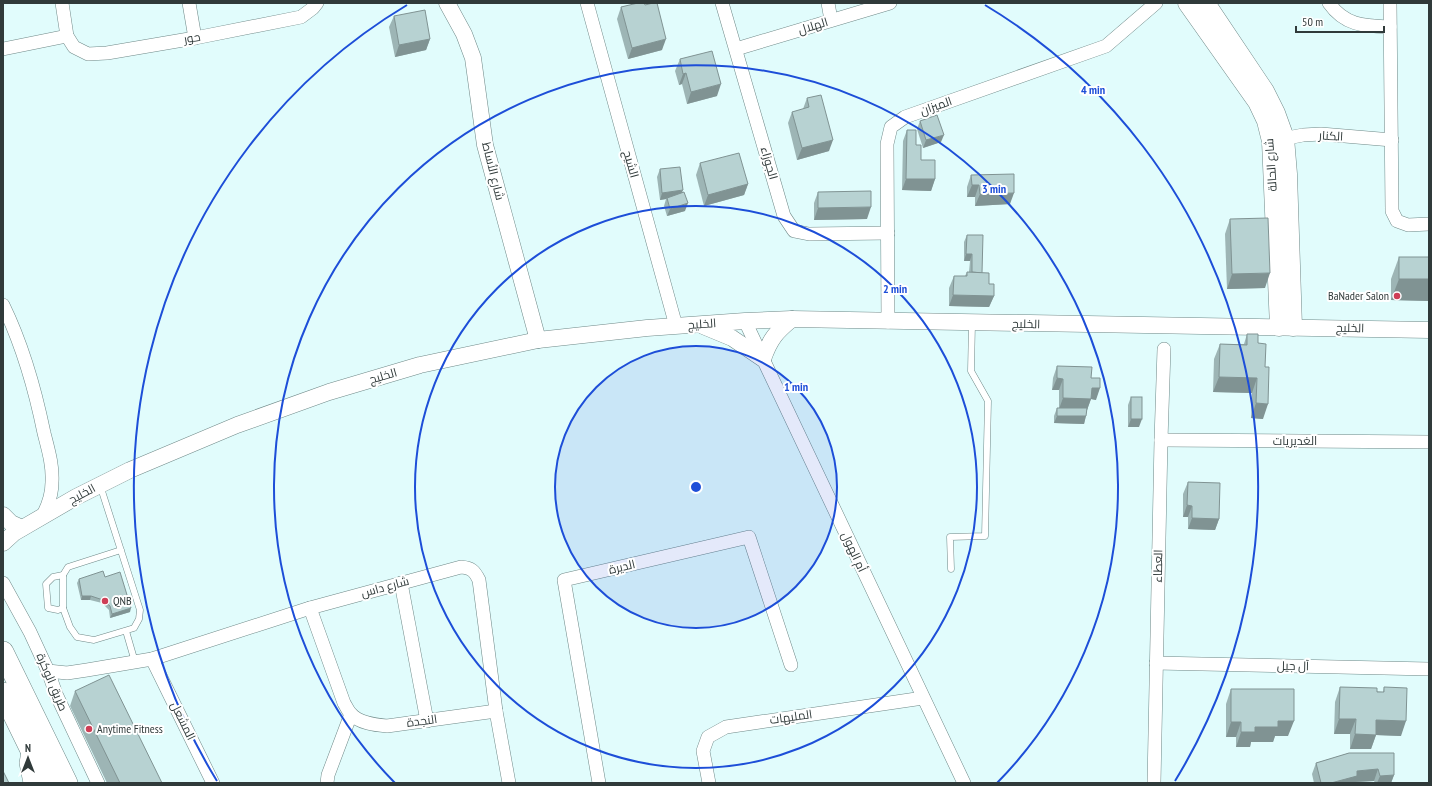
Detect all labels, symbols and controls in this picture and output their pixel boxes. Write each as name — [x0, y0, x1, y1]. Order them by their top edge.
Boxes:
scale bar — [1296, 8, 1384, 34]
street label: الهلال — [796, 14, 830, 37]
text: 50 m — [1302, 14, 1323, 29]
street label: حور — [181, 29, 201, 47]
text: 4 min — [1081, 82, 1105, 97]
street label: الميزان — [918, 93, 954, 118]
street label: الكنار — [1317, 127, 1344, 144]
street label: شارع الحالة — [1261, 138, 1281, 192]
street label: شارع الأساط — [478, 140, 508, 202]
street label: الجوزاء — [758, 145, 781, 181]
street label: الشيح — [619, 148, 643, 180]
text: 3 min — [982, 181, 1006, 196]
text: 2 min — [883, 281, 907, 296]
place label: BaNader Salon — [1328, 288, 1389, 303]
marker: BaNader Salon — [1392, 291, 1402, 301]
street label: الخليج — [687, 315, 717, 333]
street label: الخليج — [1012, 316, 1040, 332]
street label: الخليج — [1336, 320, 1364, 336]
street label: الخليج — [367, 364, 399, 388]
text: 1 min — [784, 379, 808, 394]
street label: الغديريات — [1273, 433, 1317, 448]
street label: الخليج — [66, 480, 98, 508]
centre of rings — [689, 480, 703, 494]
street label: أم الهول — [838, 529, 870, 575]
street label: العطاء — [1150, 549, 1165, 583]
street label: الديرة — [607, 556, 637, 577]
street label: شارع داس — [359, 573, 411, 601]
place label: QNB — [113, 593, 132, 608]
marker: QNB — [100, 596, 110, 606]
street label: طريق الوكرة — [34, 651, 71, 713]
street label: آل جيل — [1277, 658, 1310, 673]
street label: المشعل — [168, 699, 199, 742]
street label: المليهات — [769, 706, 813, 727]
street label: النجدة — [406, 711, 438, 730]
place label: Anytime Fitness — [97, 721, 163, 736]
marker: Anytime Fitness — [84, 724, 94, 734]
north arrow — [8, 738, 48, 778]
text: N — [25, 741, 31, 755]

